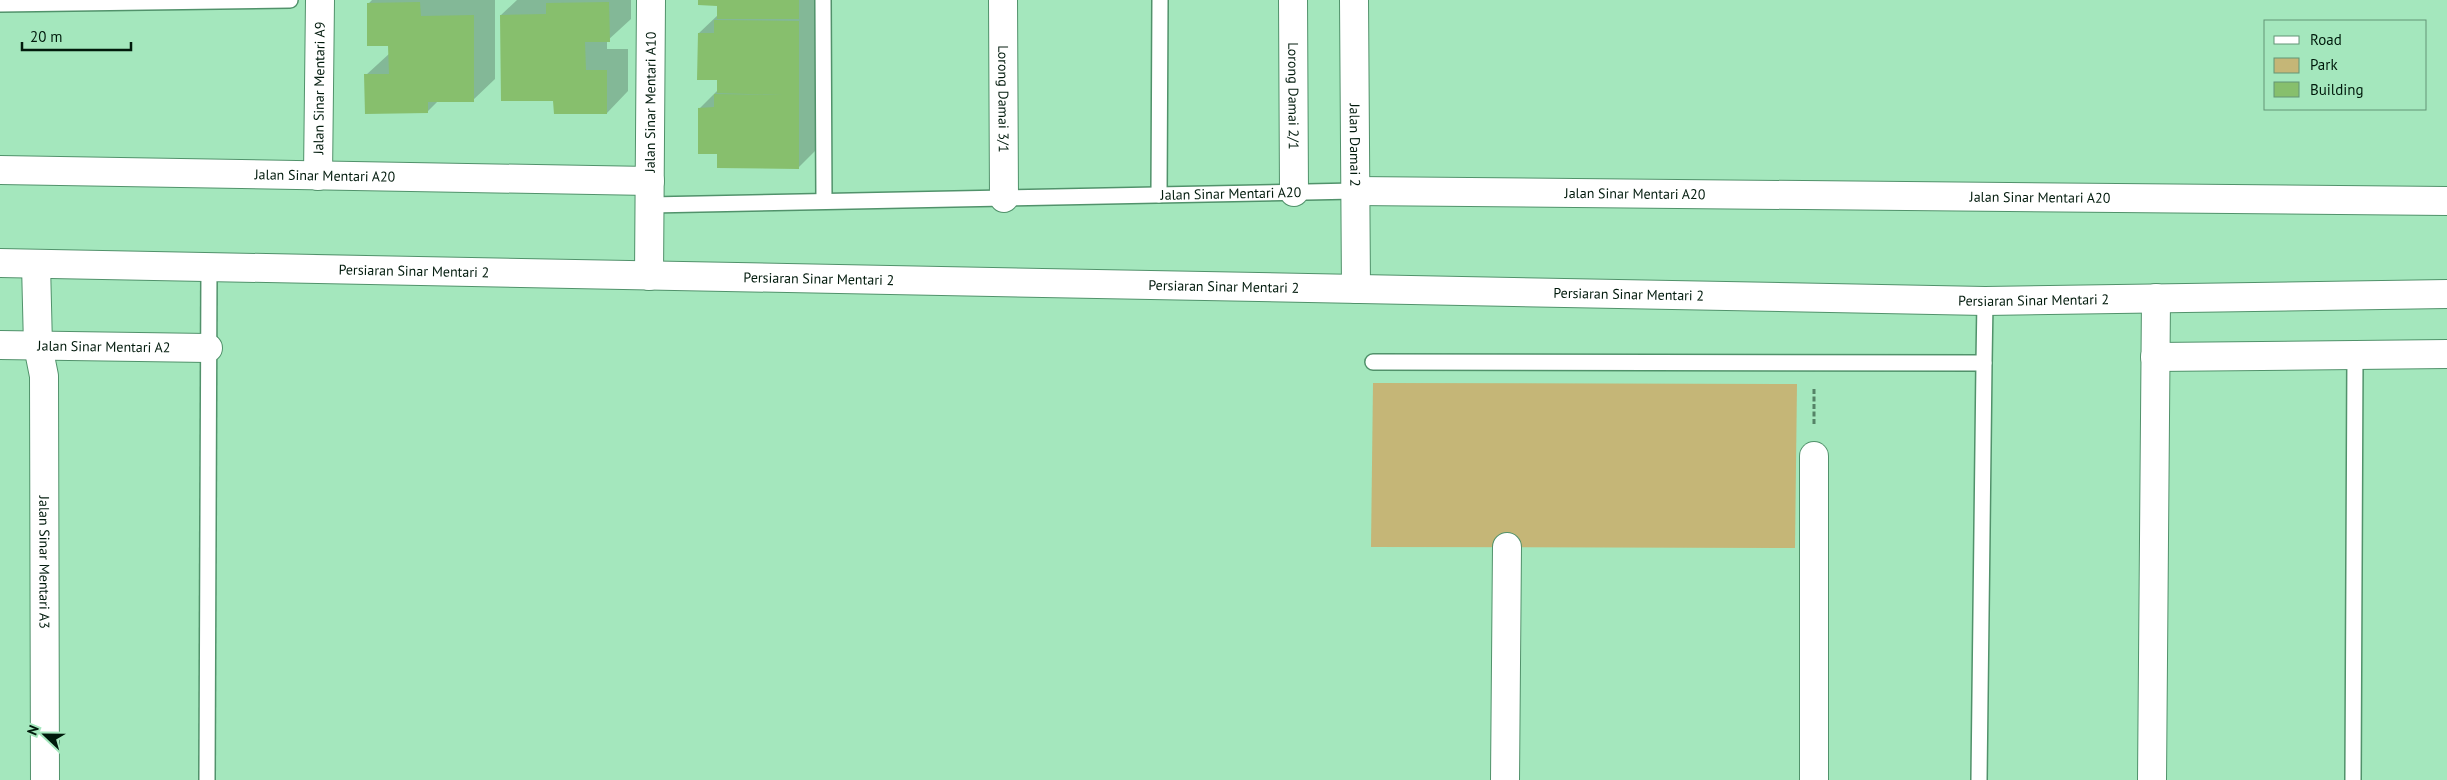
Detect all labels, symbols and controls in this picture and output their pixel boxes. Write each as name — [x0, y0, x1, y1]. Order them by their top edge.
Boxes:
scale bar — [22, 20, 131, 52]
legend — [2264, 20, 2427, 110]
street label: Jalan Sinar Mentari A9 — [309, 21, 329, 156]
text: 20 m — [30, 27, 63, 46]
text: Road — [2310, 30, 2342, 49]
street label: Jalan Sinar Mentari A10 — [641, 31, 660, 173]
street label: Lorong Damai 2/1 — [1284, 42, 1303, 150]
street label: Lorong Damai 3/1 — [994, 45, 1013, 153]
text: Park — [2310, 55, 2338, 74]
text: Building — [2310, 80, 2364, 99]
street label: Jalan Damai 2 — [1346, 102, 1364, 187]
street label: Jalan Sinar Mentari A20 — [253, 165, 396, 186]
street label: Jalan Sinar Mentari A20 — [1159, 183, 1302, 204]
street label: Jalan Sinar Mentari A20 — [1564, 184, 1706, 203]
street label: Jalan Sinar Mentari A20 — [1969, 188, 2111, 207]
street label: Persiaran Sinar Mentari 2 — [338, 260, 489, 281]
street label: Persiaran Sinar Mentari 2 — [743, 268, 894, 289]
street label: Persiaran Sinar Mentari 2 — [1148, 276, 1299, 297]
street label: Persiaran Sinar Mentari 2 — [1553, 284, 1704, 305]
street label: Persiaran Sinar Mentari 2 — [1958, 290, 2109, 310]
street label: Jalan Sinar Mentari A2 — [36, 337, 171, 356]
street label: Jalan Sinar Mentari A3 — [35, 495, 54, 629]
north arrow — [20, 710, 70, 760]
text: N — [23, 722, 43, 738]

